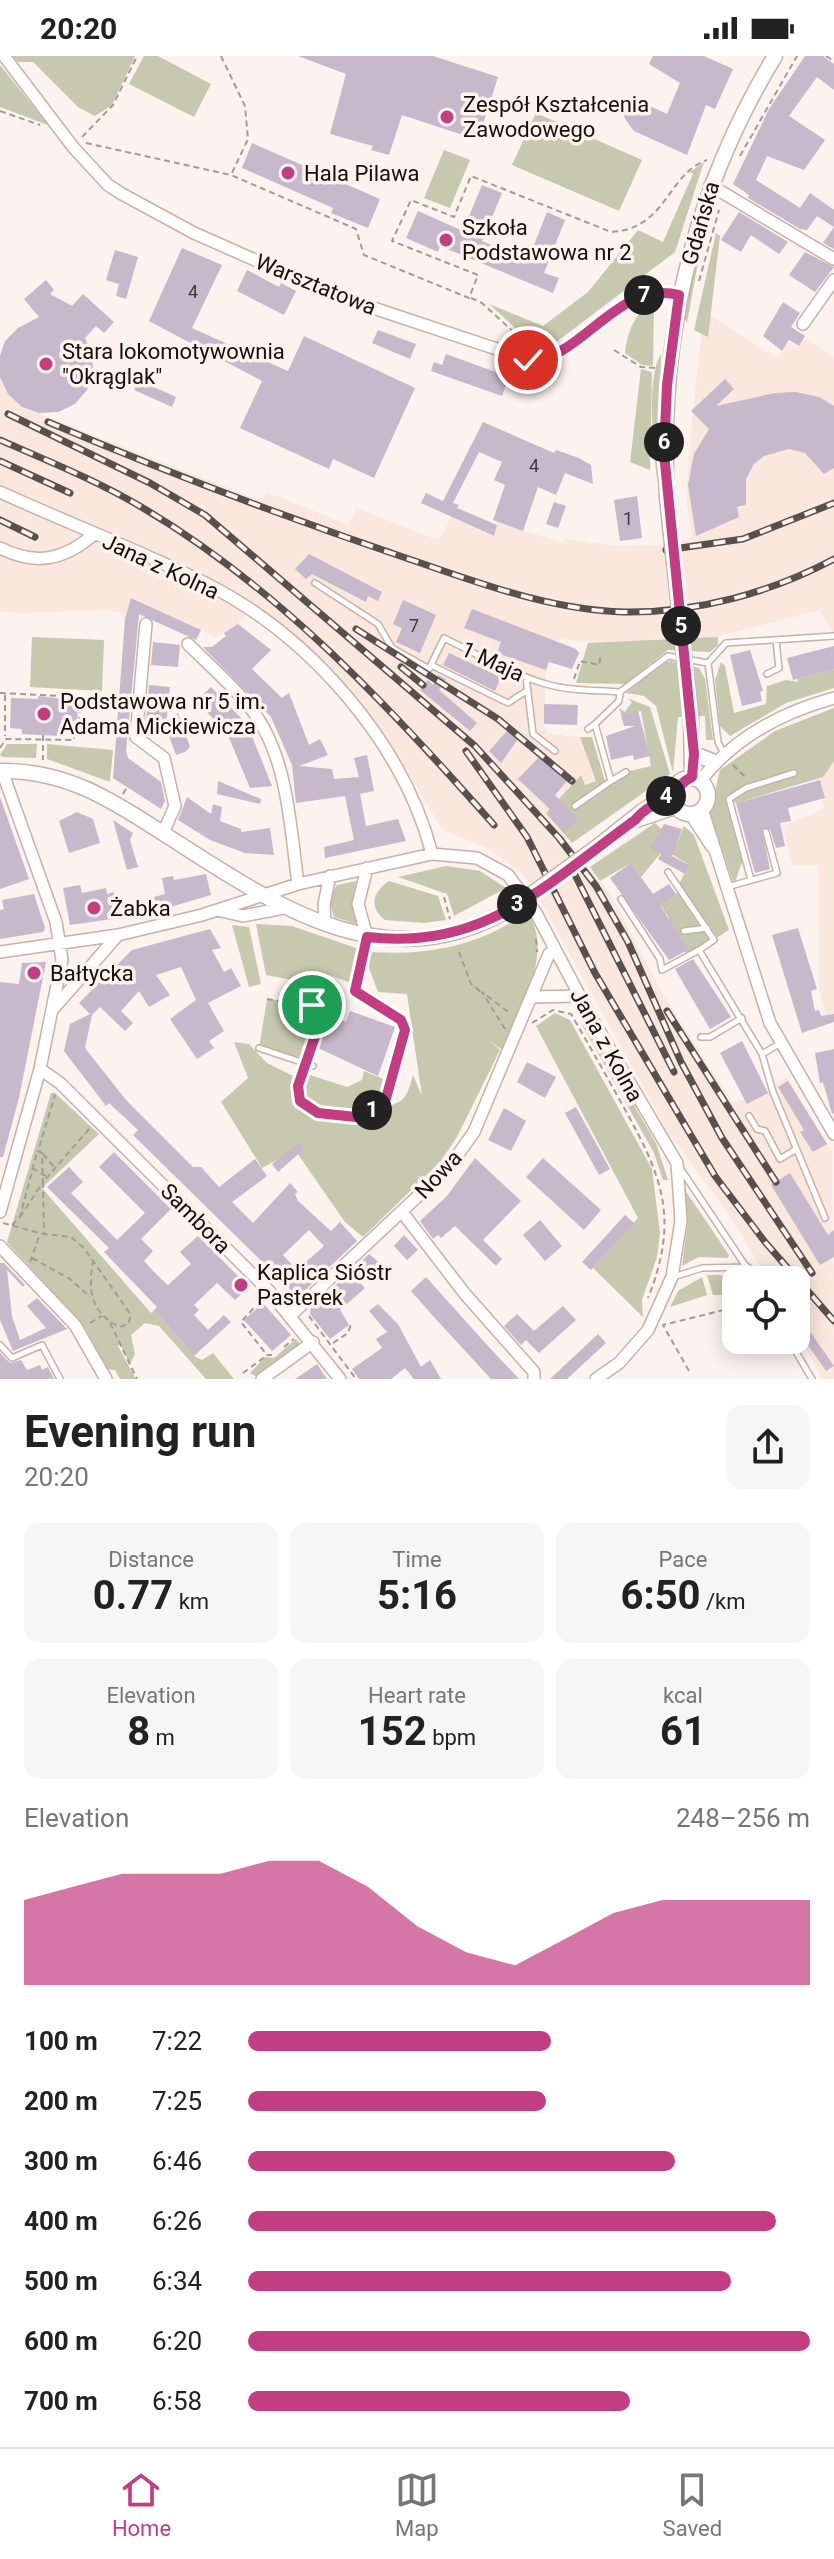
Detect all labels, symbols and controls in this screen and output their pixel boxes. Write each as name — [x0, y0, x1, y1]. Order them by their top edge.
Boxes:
text: 20:20 — [40, 11, 117, 46]
place label: Zespół Kształcenia Zawodowego — [463, 92, 649, 142]
marker: Zespół Kształcenia Zawodowego — [438, 108, 456, 126]
place label: Hala Pilawa — [304, 161, 419, 186]
marker: Hala Pilawa — [279, 164, 297, 182]
street label: Gdańska — [677, 178, 724, 268]
place label: Szkoła Podstawowa nr 2 — [462, 215, 632, 265]
marker: Szkoła Podstawowa nr 2 — [437, 231, 455, 249]
street label: Warsztatowa — [252, 249, 380, 320]
pin: 7 — [624, 275, 664, 315]
house number: 4 — [188, 281, 198, 302]
text: 7 — [638, 282, 650, 307]
pin — [494, 326, 562, 394]
icon: check — [506, 338, 550, 382]
place label: Stara lokomotywownia "Okrąglak" — [62, 339, 285, 389]
marker: Stara lokomotywownia "Okrąglak" — [37, 355, 55, 373]
pin: 6 — [644, 422, 684, 462]
text: 6 — [658, 429, 670, 454]
house number: 4 — [529, 455, 539, 476]
house number: 1 — [623, 508, 633, 529]
street label: Jana z Kolna — [99, 529, 223, 604]
pin: 5 — [661, 606, 701, 646]
text: 5 — [675, 613, 687, 638]
house number: 7 — [409, 615, 419, 636]
street label: 1 Maja — [457, 636, 528, 687]
place label: Podstawowa nr 5 im. Adama Mickiewicza — [60, 689, 266, 739]
marker: Podstawowa nr 5 im. Adama Mickiewicza — [35, 705, 53, 723]
pin: 4 — [646, 776, 686, 816]
text: 4 — [660, 783, 672, 808]
pin: 3 — [497, 884, 537, 924]
text: 3 — [511, 891, 523, 916]
place label: Żabka — [110, 896, 171, 921]
marker: Żabka — [85, 899, 103, 917]
place label: Bałtycka — [50, 961, 134, 986]
marker: Bałtycka — [25, 964, 43, 982]
pin — [278, 971, 346, 1039]
icon: arrive — [290, 983, 334, 1027]
street label: Jana z Kolna — [565, 984, 648, 1106]
pin: 1 — [352, 1090, 392, 1130]
text: 1 — [366, 1097, 378, 1122]
street label: Nowa — [410, 1145, 467, 1204]
street label: Sambora — [156, 1178, 236, 1258]
place label: Kaplica Sióstr Pasterek — [257, 1260, 392, 1310]
map controls — [722, 1266, 810, 1354]
button: locate — [722, 1266, 810, 1354]
marker: Kaplica Sióstr Pasterek — [232, 1276, 250, 1294]
button: share — [726, 1405, 810, 1489]
text: Evening run — [24, 1406, 256, 1458]
text: 20:20 — [24, 1462, 89, 1492]
text: Distance — [108, 1547, 194, 1572]
text: Time — [392, 1547, 442, 1572]
text: Pace — [659, 1547, 707, 1572]
text: 0.77 — [93, 1572, 173, 1619]
text: 5:16 — [377, 1572, 457, 1619]
text: 6:50 — [620, 1572, 701, 1619]
text: km — [173, 1589, 209, 1614]
text: /km — [701, 1589, 746, 1614]
text: Elevation — [106, 1683, 196, 1708]
text: Heart rate — [368, 1683, 466, 1708]
text: kcal — [663, 1683, 703, 1708]
text: 8 — [127, 1708, 150, 1755]
text: 152 — [358, 1708, 427, 1755]
text: 61 — [660, 1708, 706, 1755]
text: m — [150, 1725, 175, 1750]
text: bpm — [427, 1725, 476, 1750]
text: Elevation — [24, 1803, 129, 1833]
text: 248–256 m — [676, 1803, 810, 1833]
text: 100 m — [24, 2026, 98, 2056]
text: 7:22 — [152, 2026, 202, 2056]
text: 200 m — [24, 2086, 98, 2116]
text: 7:25 — [152, 2086, 202, 2116]
text: 300 m — [24, 2146, 98, 2176]
text: 6:46 — [152, 2146, 202, 2176]
text: 400 m — [24, 2206, 98, 2236]
text: 6:26 — [152, 2206, 202, 2236]
text: 500 m — [24, 2266, 98, 2296]
text: 6:34 — [152, 2266, 202, 2296]
text: 600 m — [24, 2326, 98, 2356]
text: 6:20 — [152, 2326, 202, 2356]
text: 700 m — [24, 2386, 98, 2416]
text: 6:58 — [152, 2386, 202, 2416]
tab: Home — [112, 2468, 171, 2541]
tab: Map — [395, 2468, 439, 2541]
tab: Saved — [663, 2468, 722, 2541]

